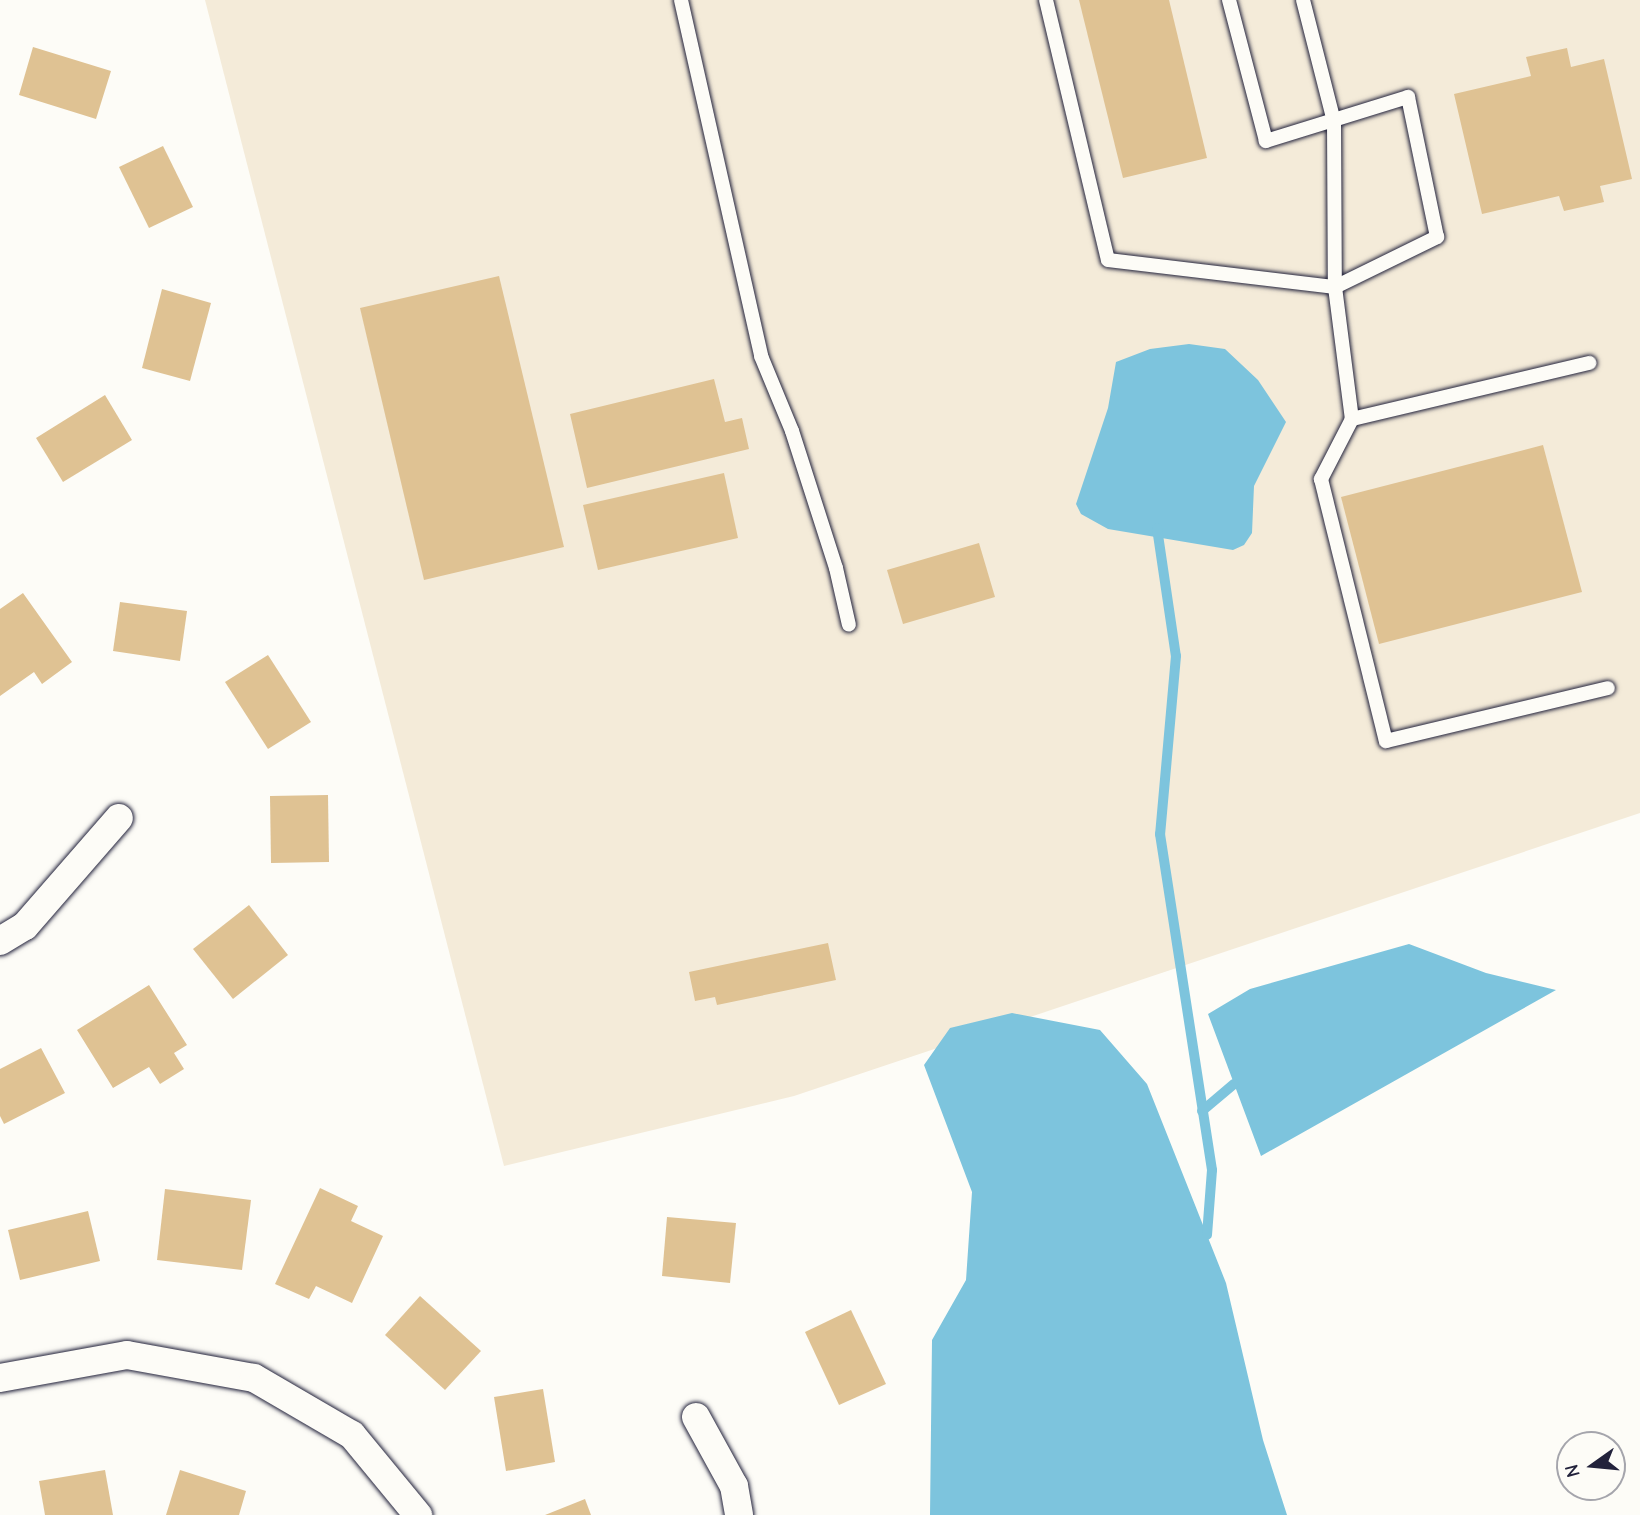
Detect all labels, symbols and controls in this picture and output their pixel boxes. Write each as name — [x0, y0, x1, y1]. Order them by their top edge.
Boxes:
north arrow — [1556, 1431, 1626, 1501]
text: N — [1560, 1462, 1585, 1480]

